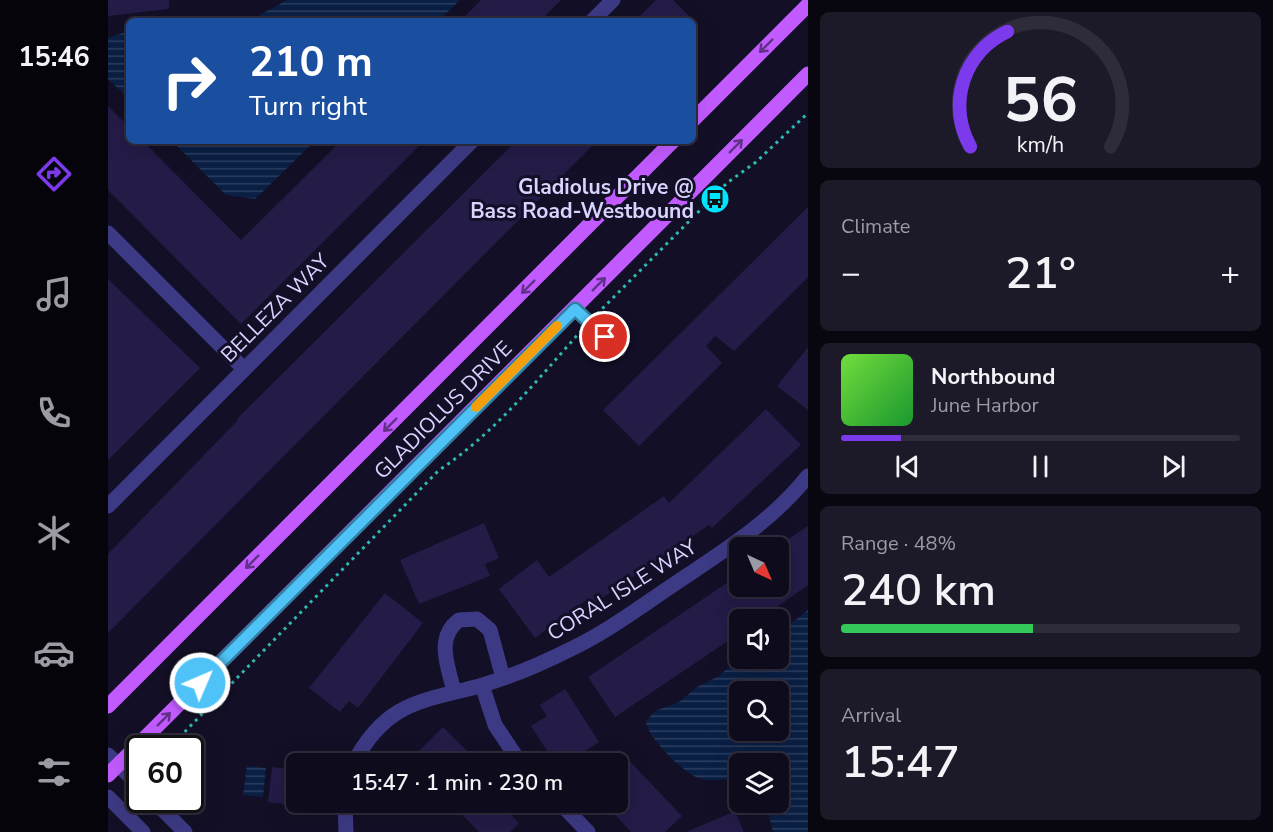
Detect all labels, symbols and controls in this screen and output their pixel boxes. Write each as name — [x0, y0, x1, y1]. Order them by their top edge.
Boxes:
text: 210 m — [249, 34, 373, 91]
one-way arrow — [759, 38, 774, 53]
text: 15:46 — [18, 39, 90, 76]
icon: right — [150, 42, 228, 120]
text: 56 — [1003, 58, 1078, 143]
text: Turn right — [249, 88, 367, 125]
text: km/h — [1017, 130, 1064, 160]
one-way arrow — [729, 138, 744, 153]
icon: directions — [33, 153, 75, 195]
place label: Gladiolus Drive @ Bass Road-Westbound — [470, 173, 694, 225]
bus stop icon: Gladiolus Drive @ Bass Road-Westbound — [699, 183, 731, 215]
text: Climate — [841, 213, 910, 240]
text: 21° — [1005, 243, 1076, 304]
street label: BELLEZA WAY — [215, 247, 336, 368]
text: − — [841, 251, 861, 296]
text: + — [1220, 251, 1240, 296]
icon: music — [33, 273, 75, 315]
one-way arrow — [592, 277, 607, 292]
one-way arrow — [521, 279, 536, 294]
pin — [579, 311, 630, 362]
icon: arrive — [588, 320, 621, 353]
street label: GLADIOLUS DRIVE — [368, 335, 518, 485]
text: Northbound — [931, 362, 1055, 392]
icon: phone — [33, 392, 75, 434]
text: June Harbor — [931, 392, 1039, 419]
one-way arrow — [383, 417, 398, 432]
icon: previous — [891, 450, 924, 483]
icon: pause — [1024, 450, 1057, 483]
icon: next — [1157, 450, 1190, 483]
icon: climate — [33, 512, 75, 554]
text: Range · 48% — [841, 530, 956, 557]
street label: CORAL ISLE WAY — [542, 532, 703, 647]
north arrow — [729, 537, 789, 597]
map controls — [729, 537, 789, 813]
one-way arrow — [245, 555, 259, 570]
text: 240 km — [841, 560, 996, 621]
button: sound — [729, 609, 789, 669]
icon: car — [33, 632, 75, 674]
position arrow — [168, 651, 232, 715]
button: search — [729, 681, 789, 741]
text: Arrival — [841, 702, 901, 729]
one-way arrow — [157, 712, 172, 726]
text: 15:47 — [841, 732, 960, 793]
speed limit sign: 60 — [126, 735, 204, 813]
icon: filters — [33, 751, 75, 793]
button: layers — [729, 753, 789, 813]
text: 15:47 · 1 min · 230 m — [351, 768, 563, 798]

